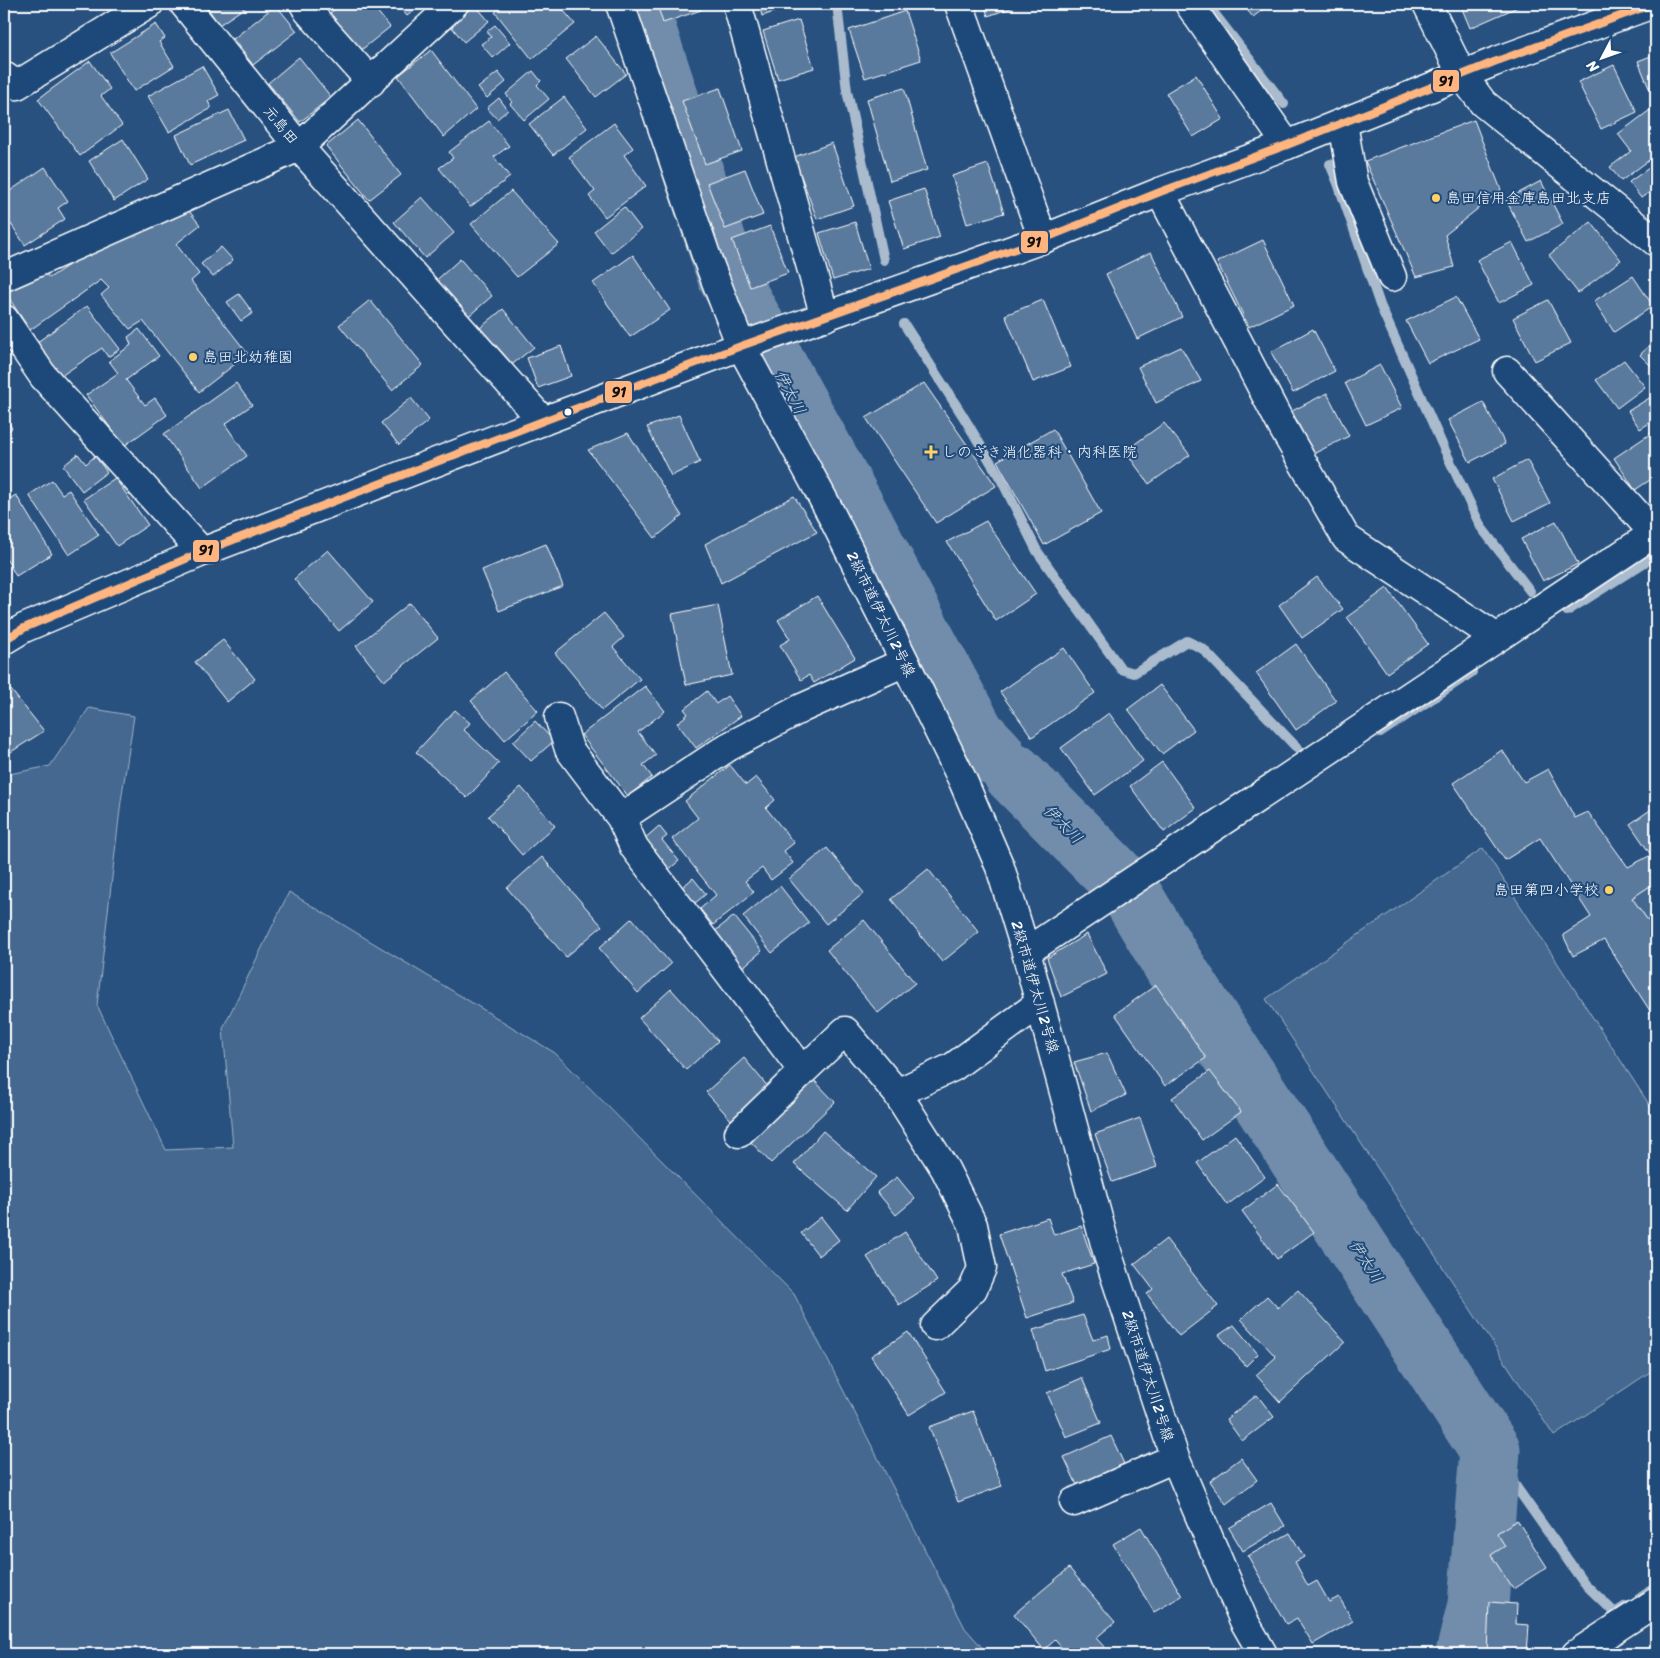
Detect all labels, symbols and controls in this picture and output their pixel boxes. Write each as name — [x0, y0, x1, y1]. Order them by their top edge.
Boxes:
north arrow — [1578, 32, 1628, 82]
text: N — [1580, 54, 1606, 79]
line badge: 91 — [1432, 69, 1460, 93]
text: 91 — [1439, 69, 1453, 94]
street label: 元島田 — [257, 99, 305, 151]
place label: 島田信用金庫島田北支店 — [1446, 185, 1611, 211]
marker: 島田信用金庫島田北支店 — [1430, 192, 1442, 204]
line badge: 91 — [1020, 230, 1049, 254]
text: 91 — [1027, 230, 1041, 255]
place label: 島田北幼稚園 — [203, 344, 293, 370]
marker: 島田北幼稚園 — [187, 351, 199, 363]
water label: 伊太川 — [766, 364, 814, 420]
line badge: 91 — [604, 380, 633, 404]
text: 91 — [612, 380, 626, 405]
unlabelled marker — [563, 407, 573, 417]
place label: しのざき消化器科・内科医院 — [942, 439, 1137, 465]
marker: しのざき消化器科・内科医院 — [924, 445, 938, 459]
text: 91 — [199, 538, 213, 563]
line badge: 91 — [192, 539, 220, 563]
street label: 2級市道伊太川2号線 — [839, 547, 923, 681]
water label: 伊太川 — [1036, 797, 1090, 851]
place label: 島田第四小学校 — [1494, 877, 1599, 903]
marker: 島田第四小学校 — [1603, 884, 1615, 896]
street label: 2級市道伊太川2号線 — [1004, 917, 1066, 1057]
water label: 伊太川 — [1341, 1233, 1391, 1289]
street label: 2級市道伊太川2号線 — [1114, 1307, 1182, 1445]

